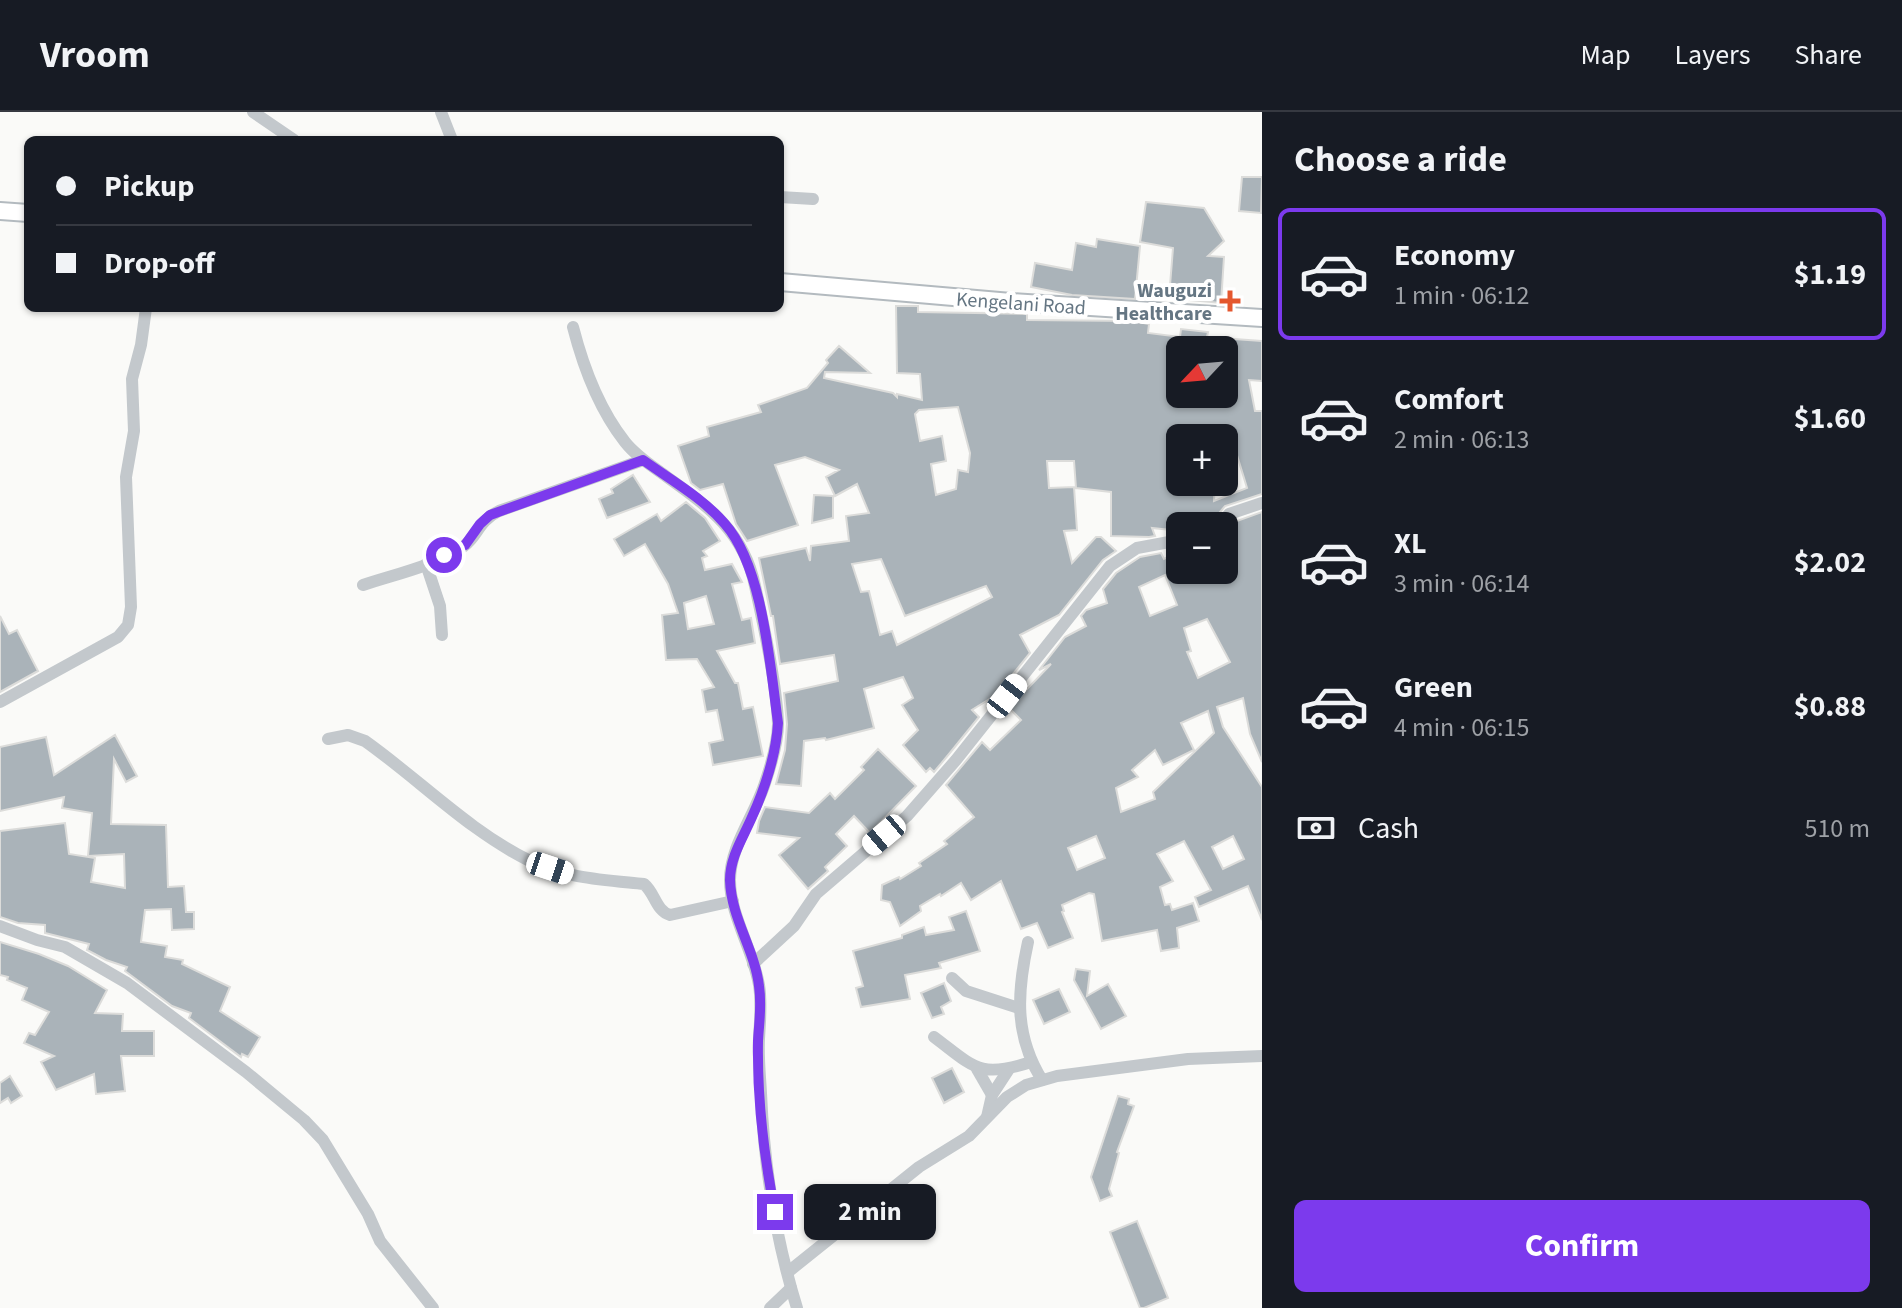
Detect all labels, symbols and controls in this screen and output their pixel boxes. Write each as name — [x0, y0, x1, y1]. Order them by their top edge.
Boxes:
text: Vroom — [40, 28, 150, 82]
text: Map — [1580, 35, 1630, 75]
text: Layers — [1674, 35, 1750, 75]
text: Share — [1794, 35, 1862, 75]
text: Choose a ride — [1294, 134, 1507, 185]
text: Pickup — [104, 165, 194, 208]
text: Economy — [1394, 234, 1515, 277]
icon: car — [1298, 238, 1370, 310]
text: Drop-off — [104, 242, 215, 285]
text: $1.19 — [1794, 253, 1866, 296]
place label: Wauguzi Healthcare — [1115, 277, 1212, 328]
text: 1 min · 06:12 — [1394, 277, 1529, 314]
street label: Kengelani Road — [955, 285, 1087, 322]
marker: Wauguzi Healthcare — [1219, 290, 1241, 312]
north arrow — [1166, 336, 1238, 408]
map controls — [1166, 336, 1238, 584]
text: Comfort — [1394, 378, 1504, 421]
icon: car — [1298, 382, 1370, 454]
text: $1.60 — [1794, 397, 1866, 440]
text: 2 min · 06:13 — [1394, 421, 1529, 458]
button: + — [1166, 424, 1238, 496]
button: − — [1166, 512, 1238, 584]
text: XL — [1394, 522, 1427, 565]
icon: car — [1298, 526, 1370, 598]
route start — [426, 537, 462, 573]
text: $2.02 — [1794, 541, 1866, 584]
text: 3 min · 06:14 — [1394, 565, 1529, 602]
text: Green — [1394, 666, 1473, 709]
car — [983, 670, 1031, 722]
icon: car — [1298, 670, 1370, 742]
text: $0.88 — [1794, 685, 1866, 728]
text: 4 min · 06:15 — [1394, 709, 1529, 746]
icon: cash — [1294, 806, 1338, 850]
text: Cash — [1358, 807, 1419, 850]
car — [858, 810, 910, 860]
text: 510 m — [1804, 810, 1870, 847]
car — [523, 849, 577, 887]
callout: 2 min — [803, 1184, 935, 1240]
text: 2 min — [838, 1193, 902, 1230]
route end — [757, 1194, 793, 1230]
button: Confirm — [1294, 1200, 1870, 1292]

